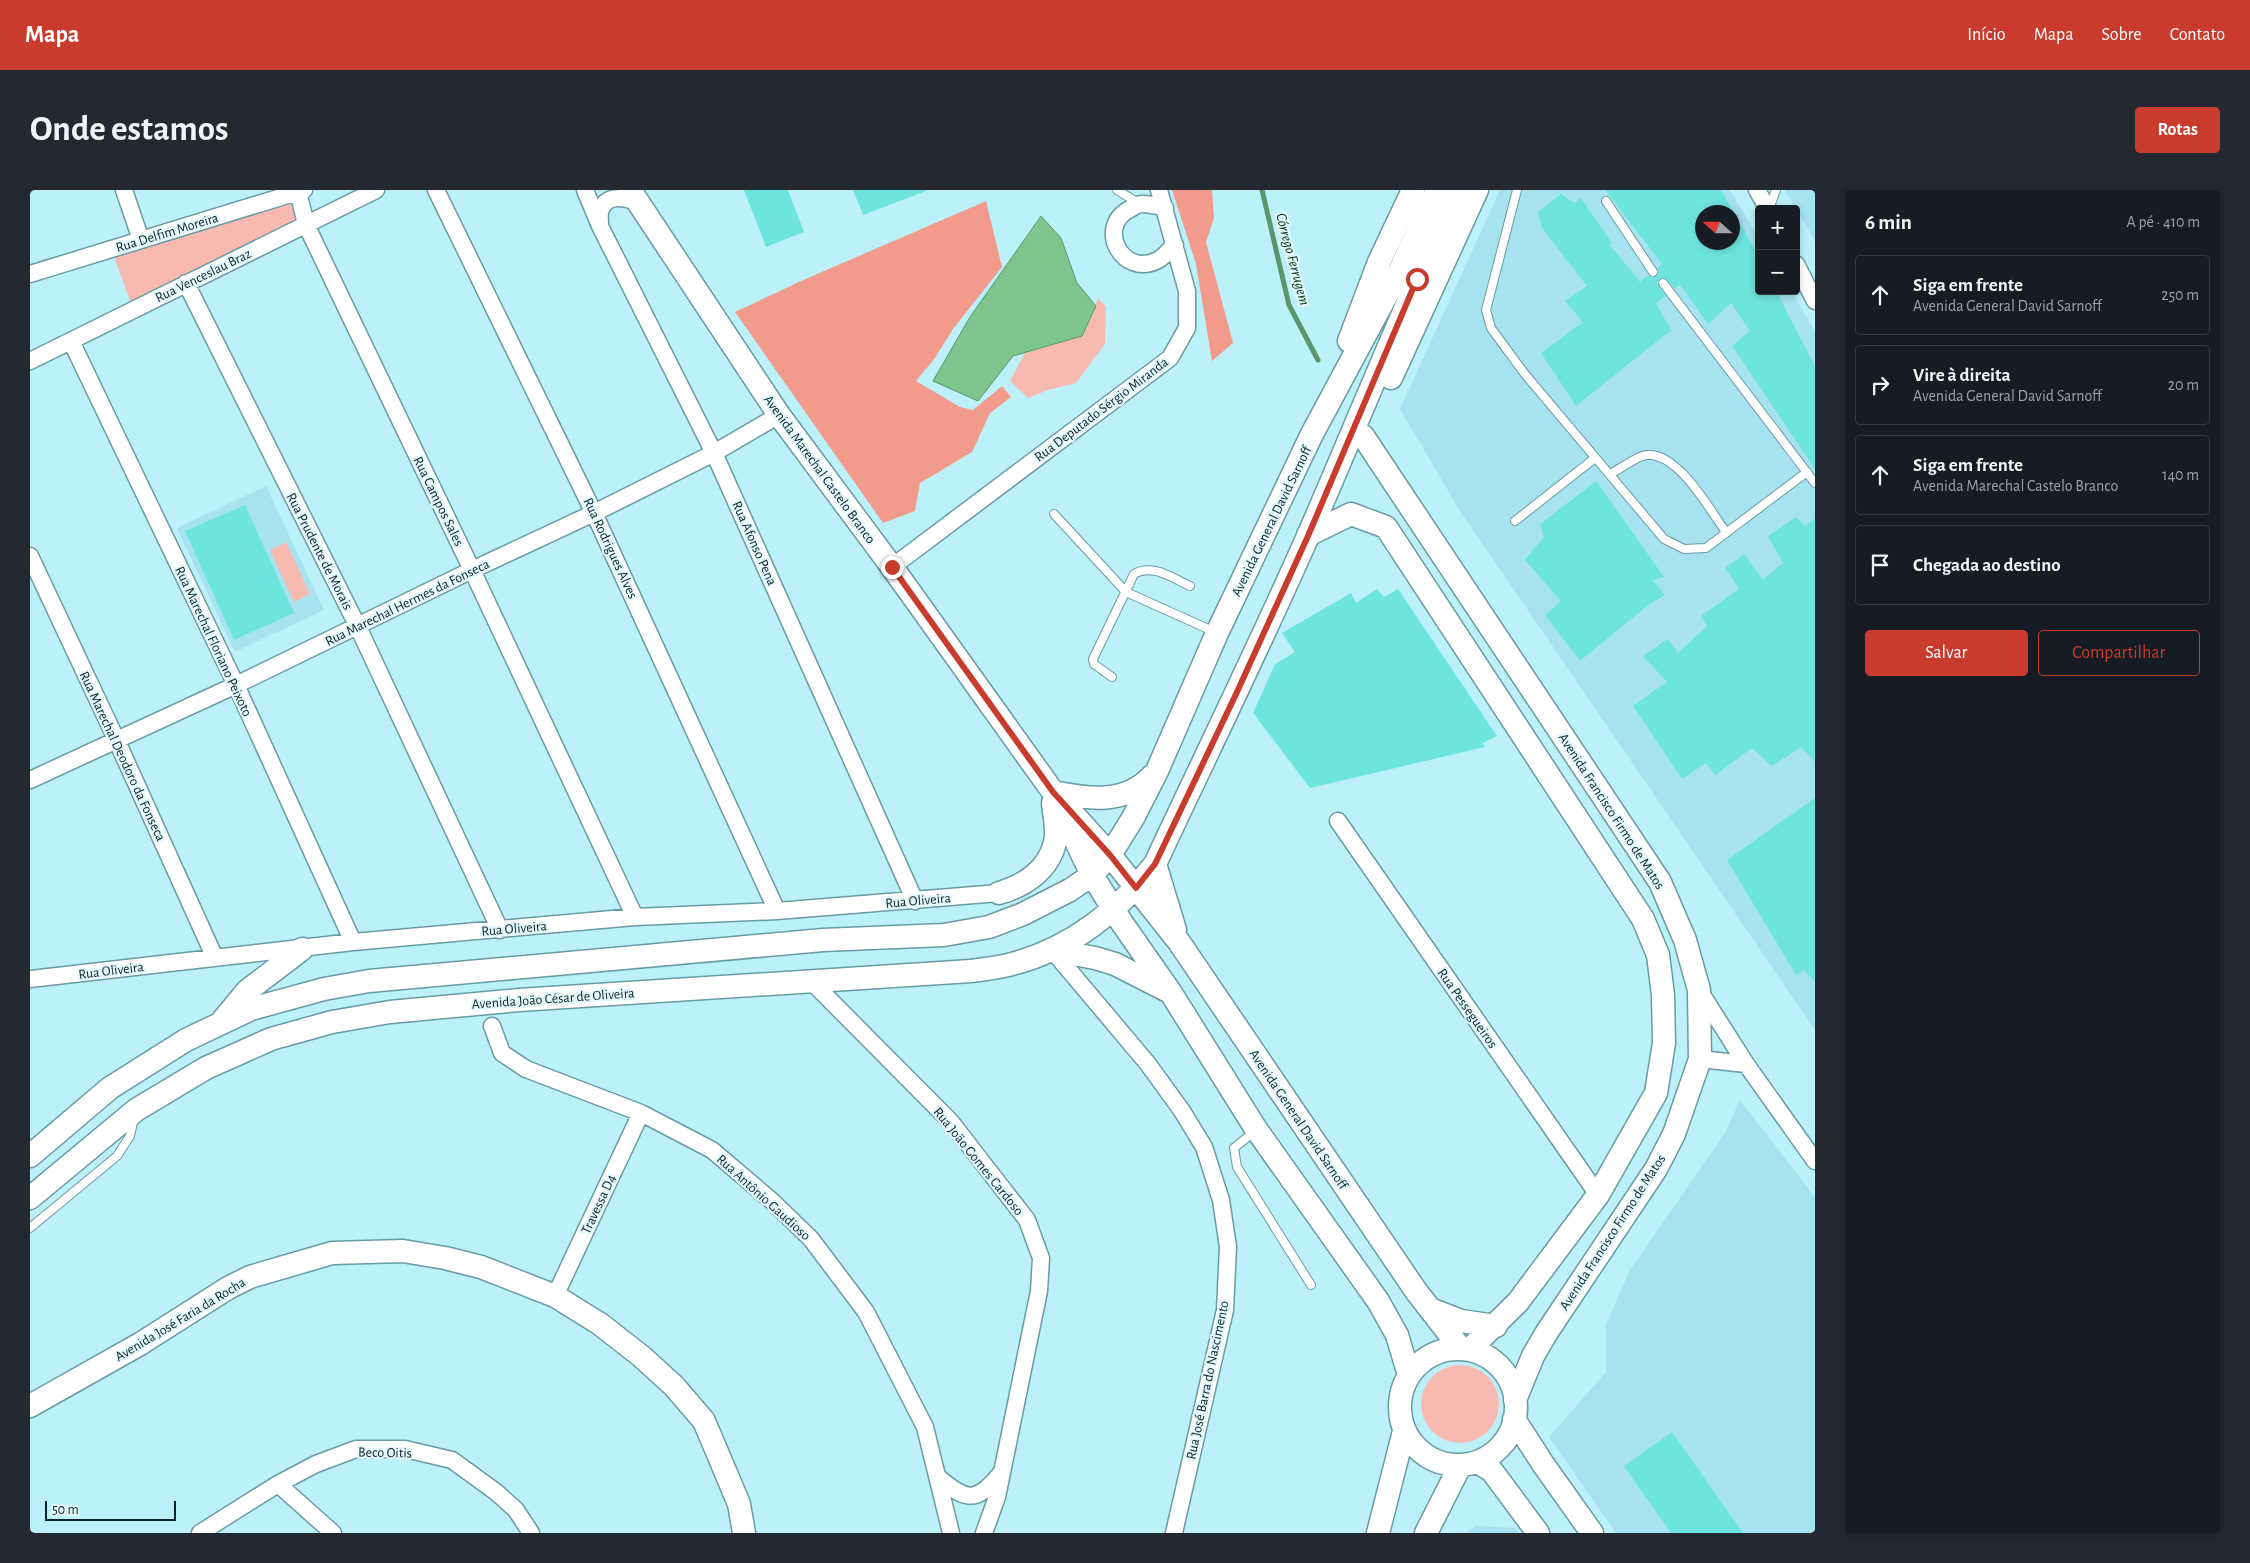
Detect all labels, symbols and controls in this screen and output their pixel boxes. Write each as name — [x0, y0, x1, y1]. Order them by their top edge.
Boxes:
text: Mapa — [25, 23, 79, 47]
text: Início — [1967, 26, 2006, 44]
text: Mapa — [2034, 26, 2074, 44]
text: Sobre — [2102, 26, 2142, 44]
text: Contato — [2170, 26, 2225, 44]
button: Rotas — [2135, 107, 2220, 153]
text: Onde estamos — [30, 112, 229, 147]
north arrow — [1695, 205, 1740, 250]
map controls — [1755, 205, 1800, 295]
button: + — [1755, 205, 1800, 250]
street label: Rua Delfim Moreira — [114, 211, 221, 255]
water label: Córrego Ferrugem — [1273, 211, 1312, 307]
text: 6 min — [1865, 212, 1912, 233]
text: A pé · 410 m — [2127, 214, 2200, 230]
street label: Rua Venceslau Braz — [153, 247, 254, 305]
button: − — [1755, 250, 1800, 295]
route start — [1406, 268, 1429, 291]
text: Siga em frente — [1913, 276, 2023, 295]
icon: ahead — [1866, 281, 1894, 309]
text: 250 m — [2161, 287, 2199, 303]
text: Avenida General David Sarnoff — [1913, 298, 2102, 314]
street label: Rua Deputado Sérgio Miranda — [1032, 355, 1171, 465]
text: Vire à direita — [1913, 366, 2011, 385]
icon: right — [1866, 371, 1894, 399]
text: 20 m — [2168, 377, 2199, 393]
text: Avenida General David Sarnoff — [1913, 388, 2102, 404]
street label: Avenida Marechal Castelo Branco — [761, 393, 878, 546]
street label: Avenida General David Sarnoff — [1229, 443, 1315, 599]
street label: Rua Campos Sales — [410, 455, 466, 548]
text: Siga em frente — [1913, 456, 2023, 475]
icon: ahead — [1866, 461, 1894, 489]
text: 140 m — [2162, 467, 2199, 483]
text: Avenida Marechal Castelo Branco — [1913, 478, 2118, 494]
street label: Rua Prudente de Morais — [284, 491, 355, 612]
street label: Rua Rodrigues Alves — [581, 496, 640, 601]
street label: Rua Afonso Pena — [729, 499, 779, 588]
icon: arrive — [1866, 551, 1894, 579]
route end — [881, 556, 904, 579]
text: Chegada ao destino — [1913, 556, 2061, 575]
street label: Rua Marechal Hermes da Fonseca — [323, 557, 492, 649]
street label: Rua Marechal Floriano Peixoto — [172, 564, 254, 719]
button: Salvar — [1865, 630, 2028, 676]
button: Compartilhar — [2038, 630, 2200, 676]
street label: Rua Marechal Deodoro da Fonseca — [77, 669, 168, 844]
street label: Avenida Francisco Firmo de Matos — [1556, 731, 1667, 892]
street label: Rua Oliveira — [885, 891, 952, 911]
street label: Rua Oliveira — [481, 919, 548, 939]
street label: Rua Oliveira — [78, 960, 145, 982]
street label: Rua Pessegueiros — [1435, 966, 1500, 1051]
street label: Avenida João César de Oliveira — [471, 986, 635, 1012]
street label: Avenida General David Sarnoff — [1246, 1047, 1351, 1193]
street label: Rua João Gomes Cardoso — [931, 1105, 1026, 1218]
street label: Rua Antônio Gaudioso — [714, 1152, 813, 1243]
street label: Avenida Francisco Firmo de Matos — [1557, 1152, 1668, 1313]
street label: Travessa D4 — [579, 1172, 619, 1236]
street label: Avenida José Faria da Rocha — [113, 1275, 249, 1364]
street label: Rua José Barra do Nascimento — [1184, 1299, 1232, 1461]
street label: Beco Oitis — [358, 1446, 412, 1460]
scale bar — [45, 1498, 176, 1521]
text: 50 m — [52, 1503, 79, 1517]

